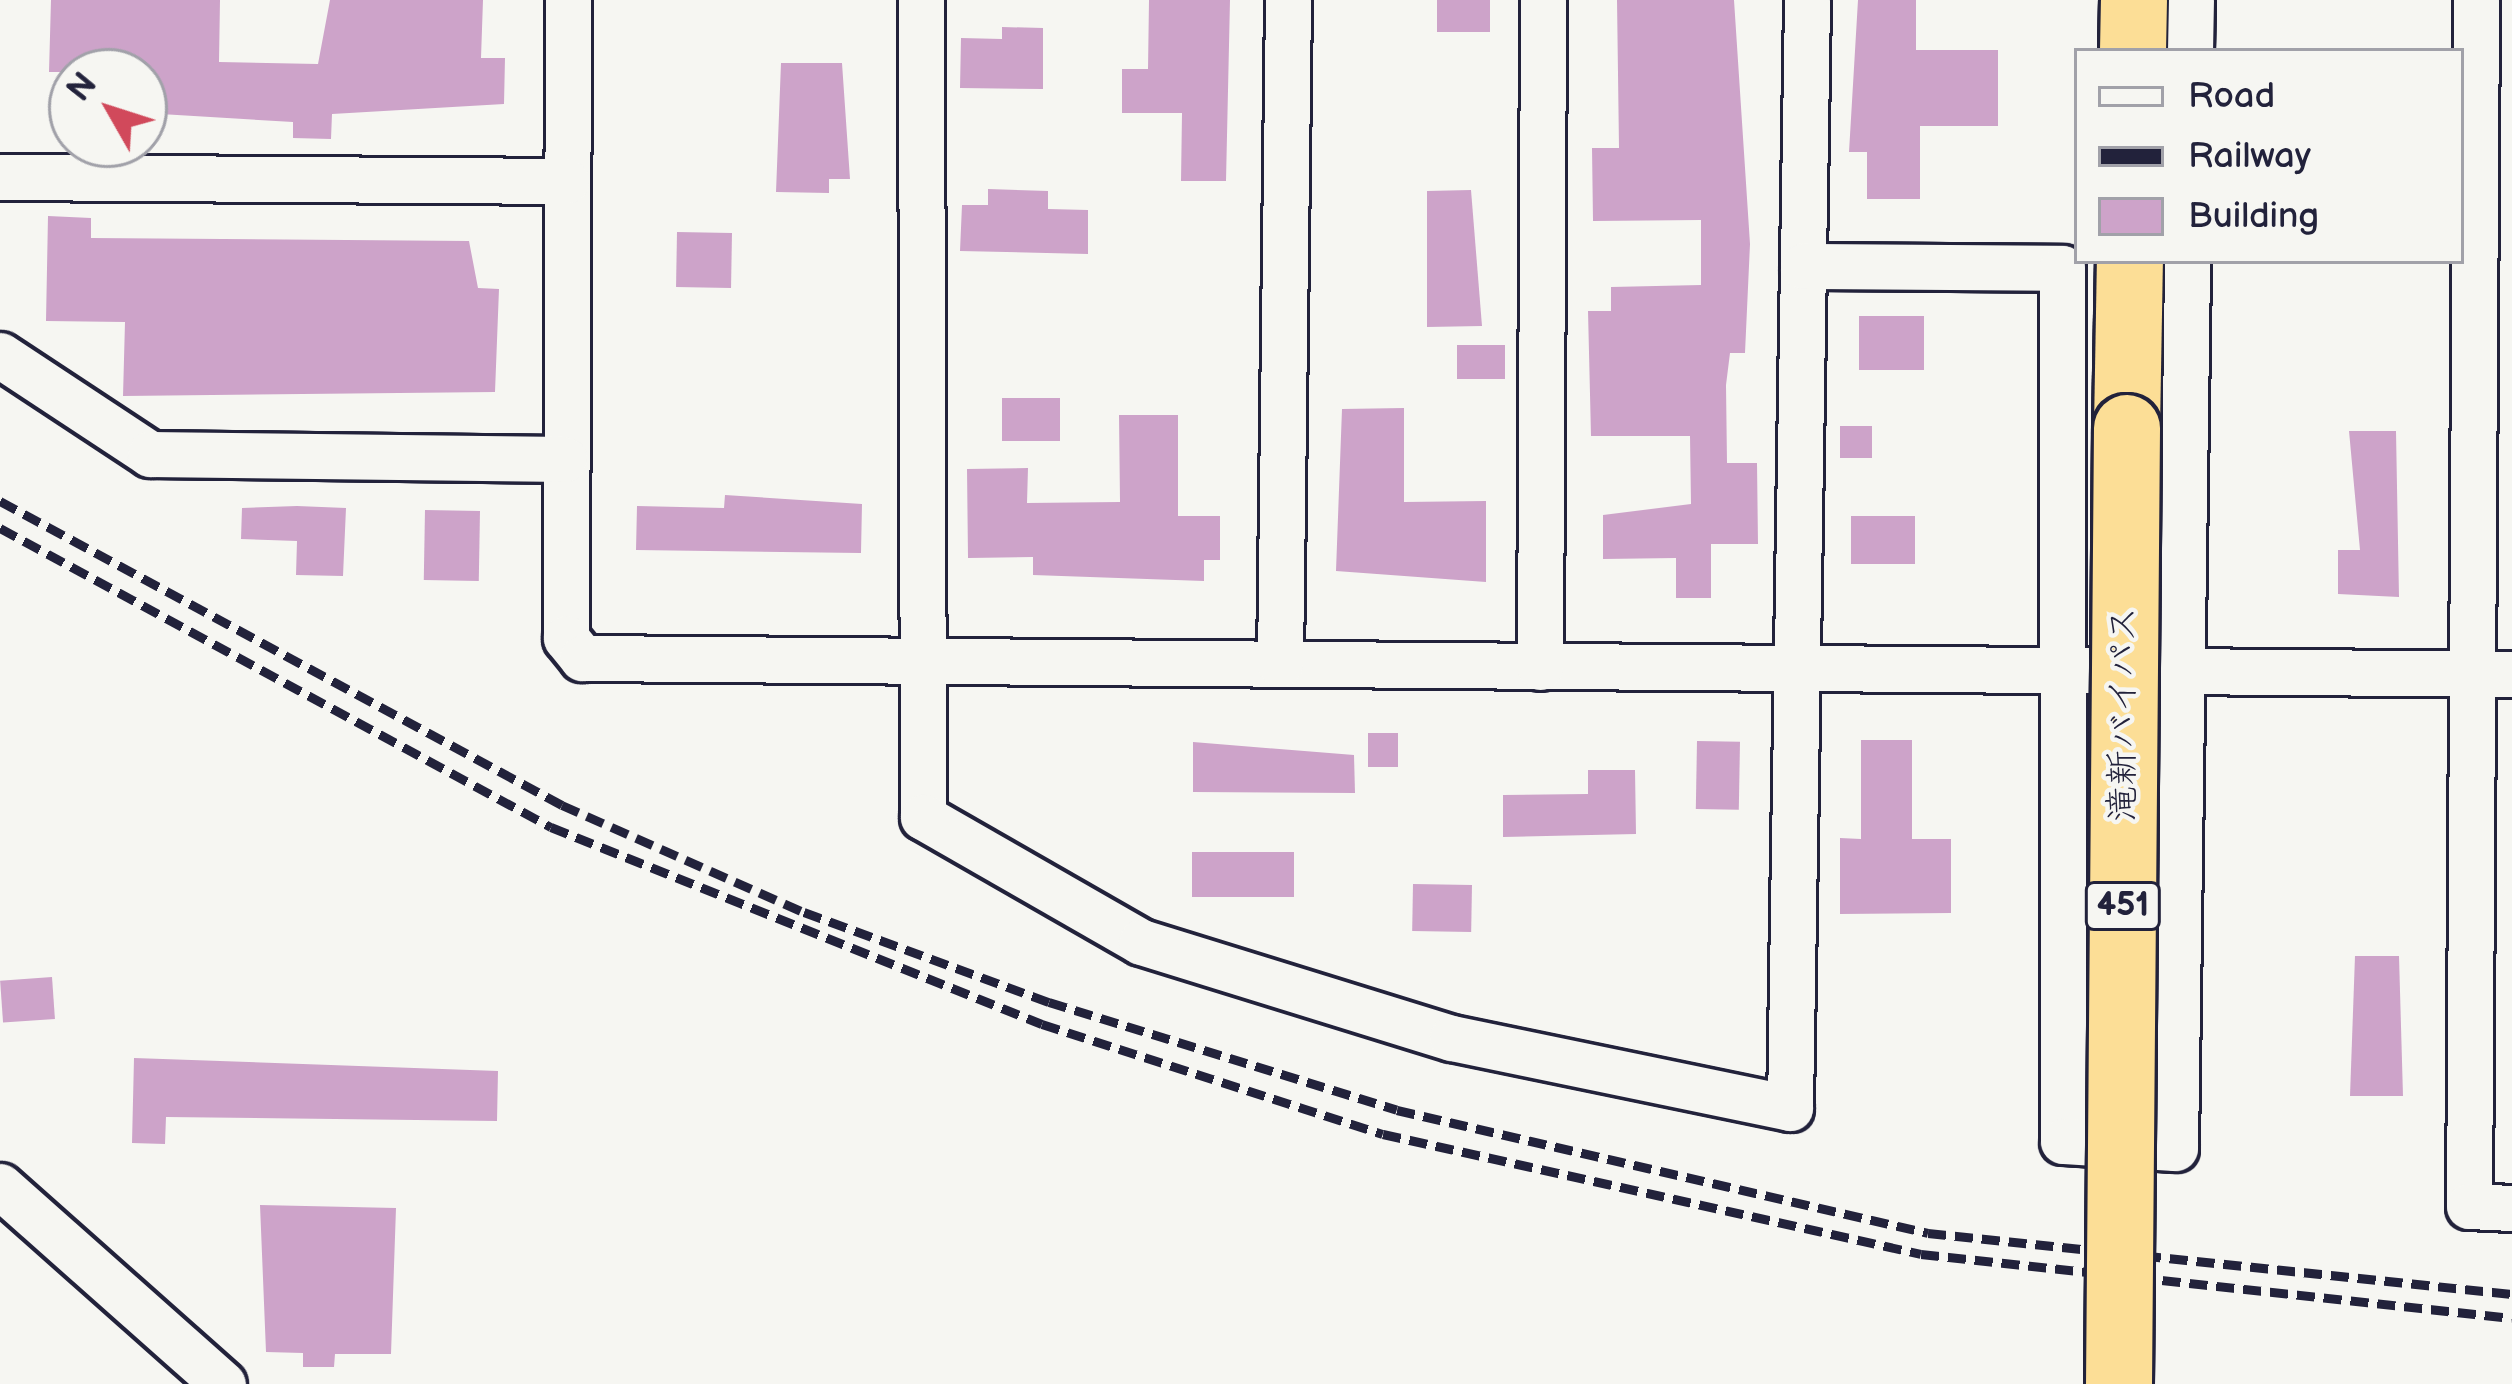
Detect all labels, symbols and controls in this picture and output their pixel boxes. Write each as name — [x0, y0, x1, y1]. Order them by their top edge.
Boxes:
north arrow — [48, 48, 168, 168]
legend — [2074, 48, 2464, 264]
text: N — [59, 65, 106, 109]
text: Road — [2188, 75, 2275, 118]
text: Railway — [2188, 135, 2311, 178]
text: Building — [2188, 195, 2319, 238]
street label: 滝新バイパス — [2102, 606, 2146, 822]
road number: 451 — [2084, 879, 2162, 933]

